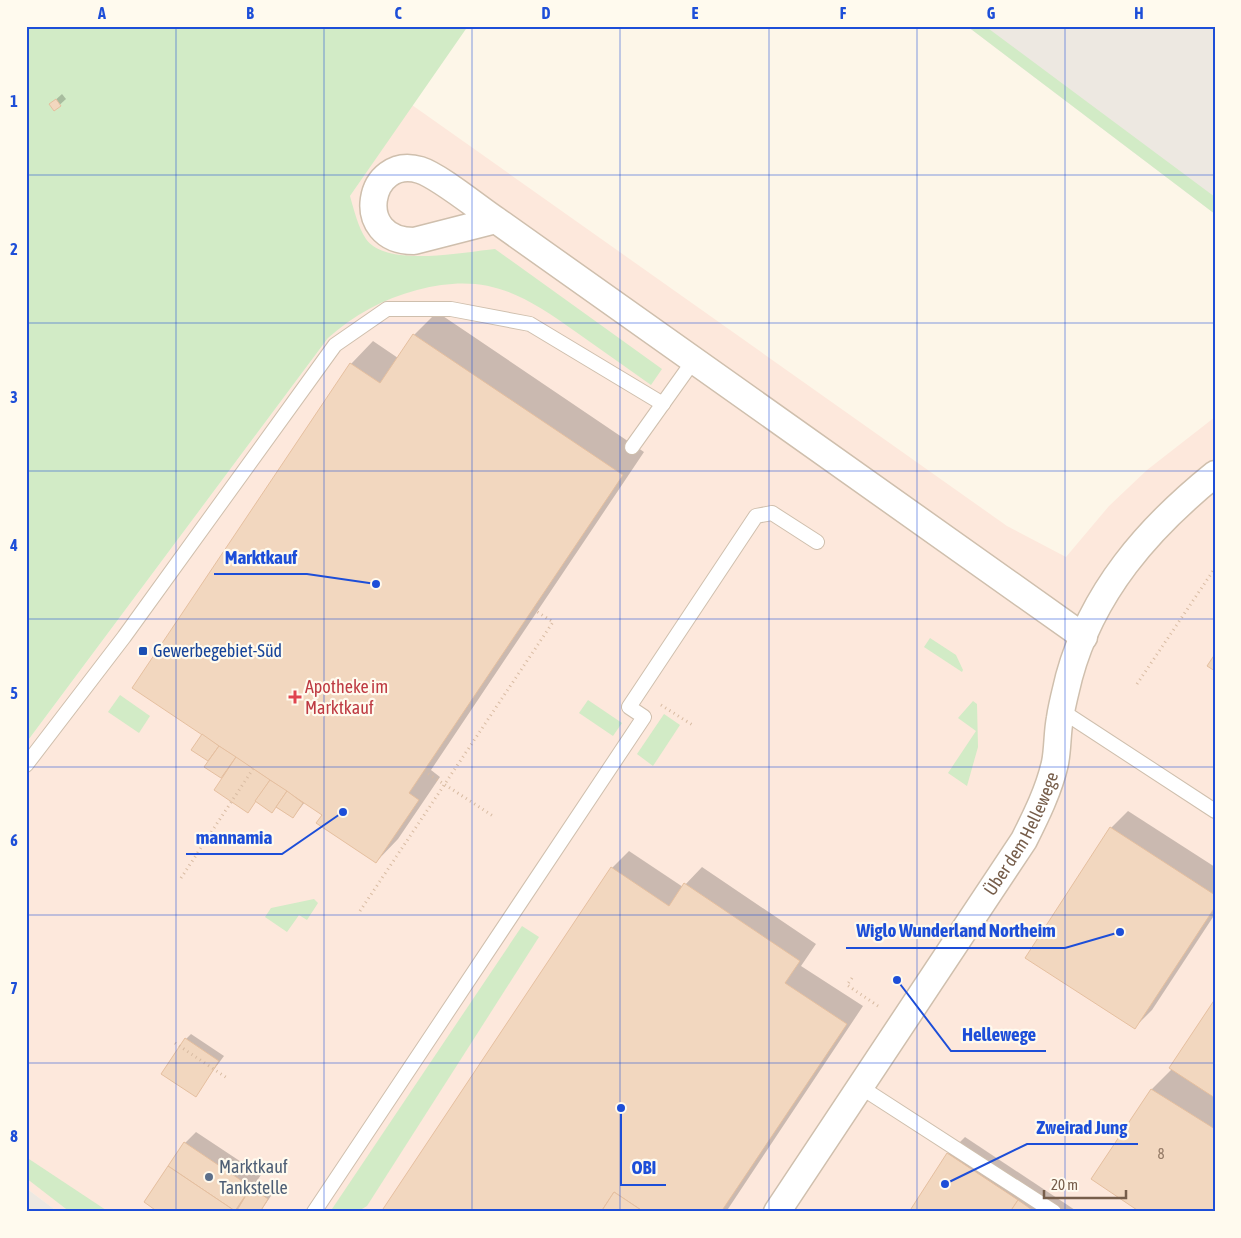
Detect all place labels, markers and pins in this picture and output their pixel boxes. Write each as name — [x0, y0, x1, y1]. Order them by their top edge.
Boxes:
callout: Marktkauf — [214, 540, 307, 574]
place label: Gewerbegebiet-Süd — [153, 640, 282, 661]
marker: Gewerbegebiet-Süd — [137, 645, 149, 657]
place label: Apotheke im Marktkauf — [305, 676, 388, 718]
marker: Apotheke im Marktkauf — [289, 691, 301, 703]
callout: mannamia — [186, 820, 282, 854]
callout: Wiglo Wunderland Northeim — [846, 914, 1065, 948]
callout: Hellewege — [951, 1017, 1046, 1051]
callout: Zweirad Jung — [1027, 1110, 1138, 1144]
callout: OBI — [621, 1151, 666, 1185]
place label: Marktkauf Tankstelle — [219, 1156, 288, 1198]
marker: Marktkauf Tankstelle — [203, 1171, 215, 1183]

